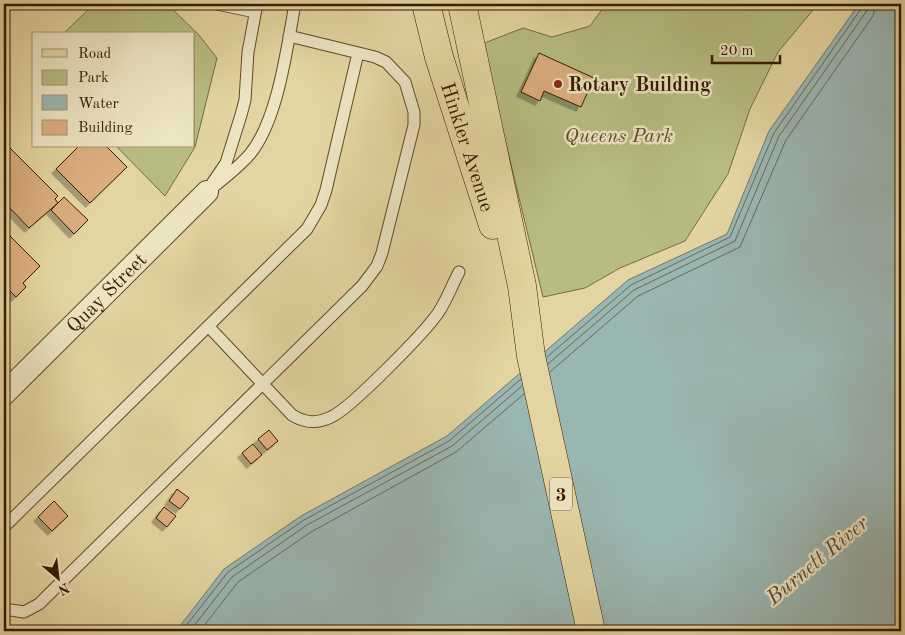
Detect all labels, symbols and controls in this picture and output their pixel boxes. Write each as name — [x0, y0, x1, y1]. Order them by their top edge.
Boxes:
legend — [32, 32, 195, 148]
scale bar — [712, 32, 780, 64]
text: 20 m — [720, 44, 754, 59]
text: Road — [78, 47, 112, 62]
text: Park — [78, 71, 109, 86]
place label: Rotary Building — [568, 76, 711, 96]
marker: Rotary Building — [552, 78, 564, 90]
street label: Hinkler Avenue — [436, 80, 496, 215]
text: Water — [78, 97, 119, 112]
text: Building — [78, 121, 133, 136]
park label: Queens Park — [565, 127, 674, 147]
street label: Quay Street — [64, 250, 151, 337]
road number: 3 — [550, 478, 572, 510]
water label: Burnett River — [763, 512, 873, 610]
north arrow — [32, 552, 82, 602]
text: N — [55, 580, 72, 597]

